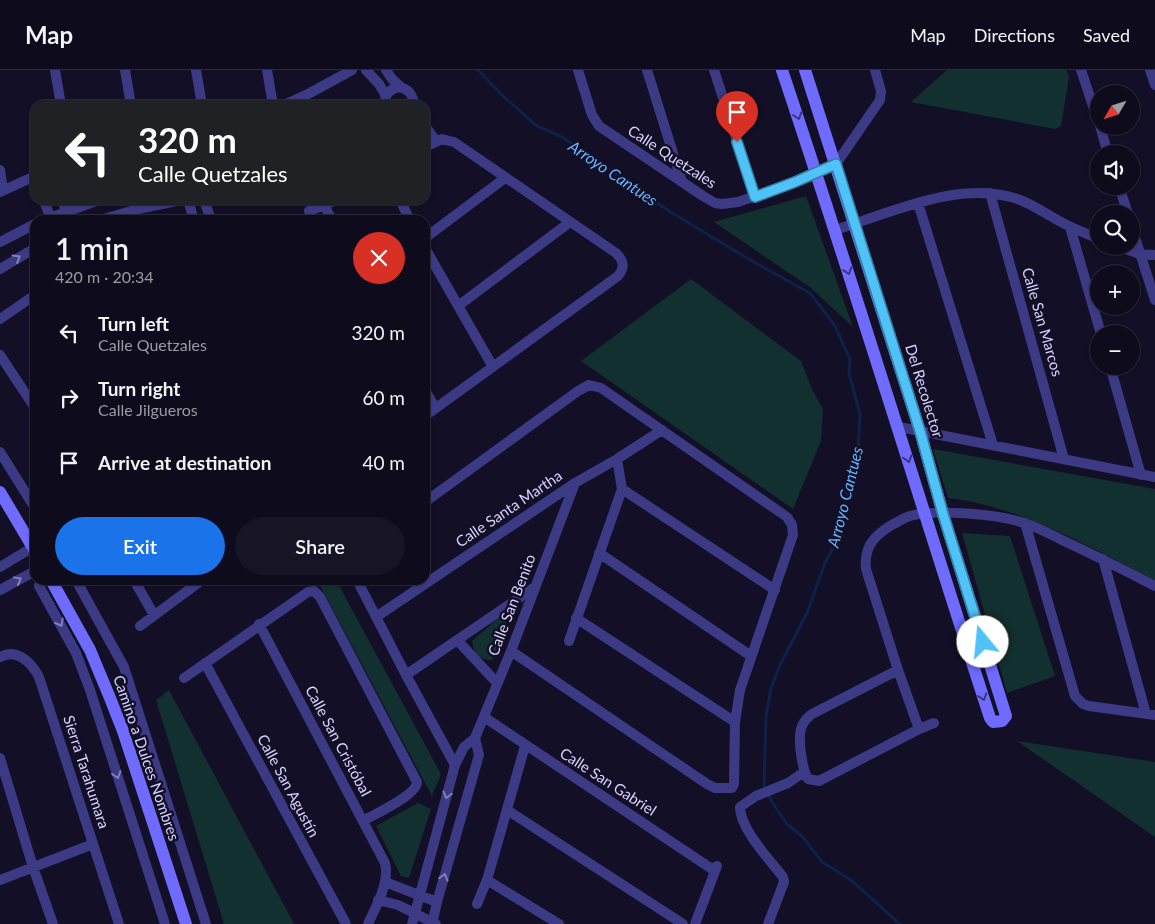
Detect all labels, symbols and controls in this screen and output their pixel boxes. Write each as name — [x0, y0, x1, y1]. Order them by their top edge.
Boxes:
text: Map — [25, 20, 73, 49]
text: Map — [910, 24, 946, 46]
text: Directions — [974, 24, 1055, 46]
text: Saved — [1083, 24, 1130, 46]
north arrow — [1090, 85, 1140, 135]
map controls — [1090, 85, 1140, 375]
pin — [716, 91, 758, 142]
icon: arrive — [723, 98, 751, 126]
one-way arrow — [792, 112, 802, 120]
text: 320 m — [138, 118, 237, 160]
icon: left — [55, 120, 120, 185]
street label: Calle Quetzales — [625, 121, 720, 191]
water label: Arroyo Cantues — [564, 135, 662, 210]
button: sound — [1090, 145, 1140, 195]
text: Calle Quetzales — [138, 160, 288, 187]
button: search — [1090, 205, 1140, 255]
text: 1 min — [55, 230, 129, 266]
button: close — [353, 232, 405, 284]
one-way arrow — [12, 255, 21, 265]
street label: Calle San Marcos — [1019, 265, 1067, 378]
button: + — [1090, 265, 1140, 315]
one-way arrow — [843, 266, 853, 274]
text: 420 m · 20:34 — [55, 267, 154, 286]
text: Turn left — [98, 312, 169, 335]
icon: left — [55, 319, 83, 347]
text: 320 m — [351, 321, 405, 344]
button: − — [1090, 325, 1140, 375]
text: Calle Quetzales — [98, 335, 207, 354]
street label: Del Recolector — [902, 342, 948, 440]
text: Turn right — [98, 377, 180, 400]
icon: right — [55, 384, 83, 412]
text: 60 m — [362, 386, 405, 409]
text: Calle Jilgueros — [98, 400, 198, 419]
water label: Arroyo Cantues — [823, 444, 866, 550]
icon: arrive — [55, 449, 83, 477]
text: Arrive at destination — [98, 451, 271, 474]
text: 40 m — [362, 451, 405, 474]
one-way arrow — [902, 454, 912, 463]
street label: Calle Santa Martha — [452, 466, 565, 550]
button: Exit — [55, 517, 225, 575]
button: Share — [235, 517, 405, 575]
street label: Calle San Benito — [483, 551, 539, 658]
one-way arrow — [12, 577, 21, 587]
position arrow — [956, 615, 1008, 667]
one-way arrow — [53, 618, 63, 627]
street label: Camino a Dulces Nombres — [110, 673, 184, 843]
street label: Calle San Cristóbal — [302, 682, 376, 799]
one-way arrow — [977, 693, 987, 701]
street label: Sierra Tarahumara — [60, 713, 114, 831]
street label: Calle San Agustín — [254, 731, 324, 840]
street label: Calle San Gabriel — [557, 743, 660, 819]
one-way arrow — [111, 770, 121, 778]
one-way arrow — [442, 791, 453, 800]
one-way arrow — [438, 872, 449, 881]

